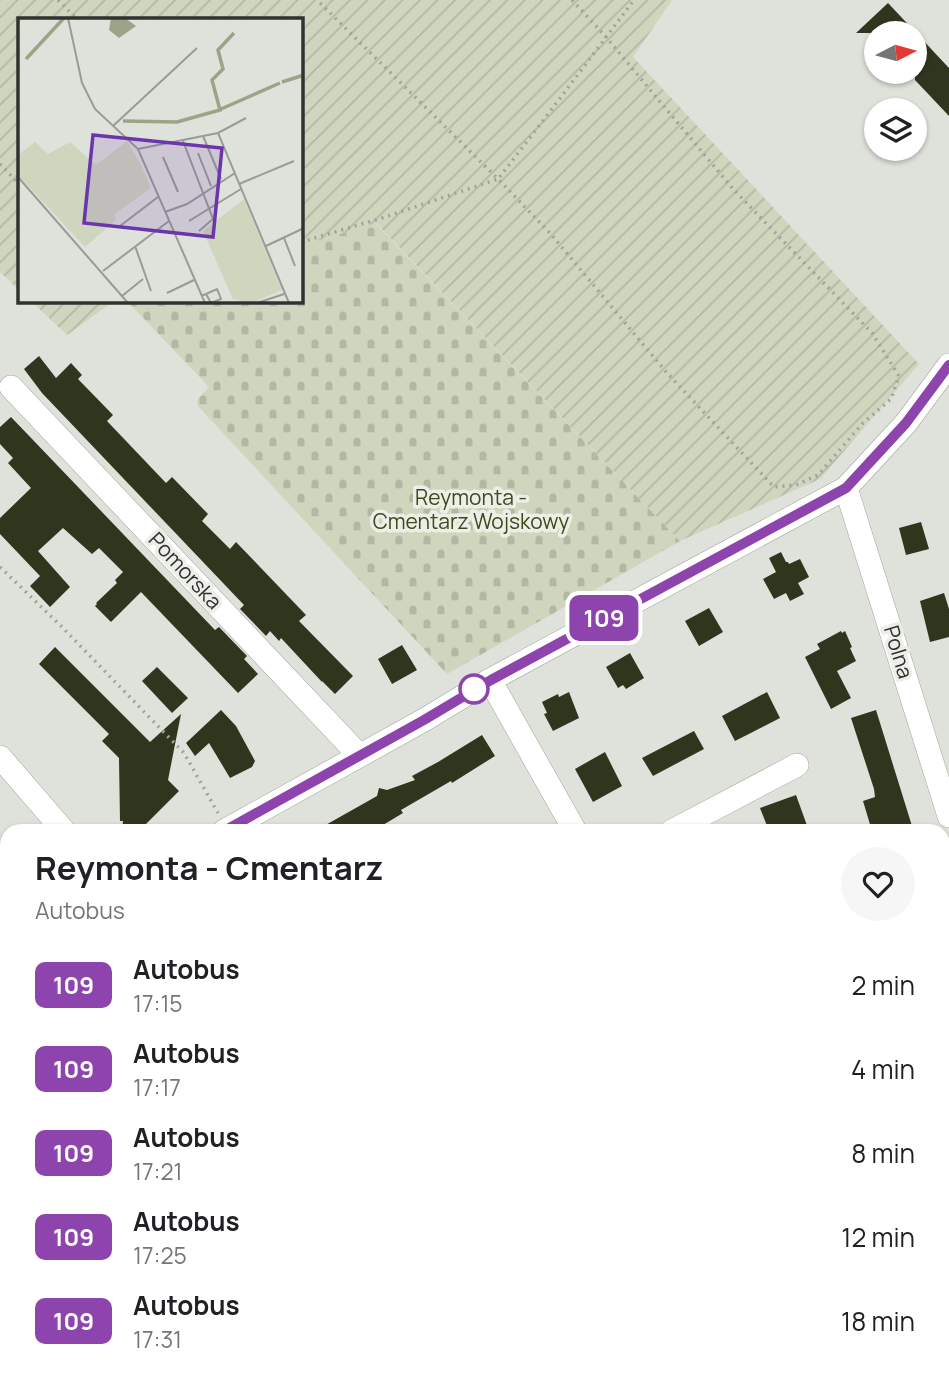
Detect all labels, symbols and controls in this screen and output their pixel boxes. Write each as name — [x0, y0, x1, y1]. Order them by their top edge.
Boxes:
inset map — [18, 18, 303, 303]
north arrow — [864, 21, 928, 84]
map controls — [864, 21, 927, 161]
button: layers — [864, 98, 927, 161]
park label: Reymonta - Cmentarz Wojskowy — [373, 483, 569, 535]
street label: Pomorska — [143, 526, 229, 615]
line badge: 109 — [564, 595, 644, 641]
text: 109 — [583, 601, 625, 634]
street label: Polna — [878, 622, 920, 682]
unlabelled marker — [459, 674, 489, 704]
text: Reymonta - Cmentarz — [35, 845, 383, 890]
button: heart — [841, 847, 915, 921]
text: Autobus — [35, 894, 125, 926]
text: Autobus — [133, 951, 240, 987]
text: 2 min — [851, 967, 915, 1003]
text: 109 — [53, 968, 94, 1001]
text: 17:15 — [133, 987, 183, 1019]
text: Autobus — [133, 1035, 240, 1071]
text: 4 min — [851, 1051, 915, 1087]
text: 109 — [53, 1052, 94, 1085]
text: 17:17 — [133, 1071, 181, 1103]
text: Autobus — [133, 1119, 240, 1155]
text: 8 min — [851, 1135, 915, 1171]
text: 109 — [53, 1136, 94, 1169]
text: 17:21 — [133, 1155, 182, 1187]
text: Autobus — [133, 1203, 240, 1239]
text: 12 min — [841, 1219, 915, 1255]
text: 109 — [53, 1220, 94, 1253]
text: 17:25 — [133, 1239, 187, 1271]
text: Autobus — [133, 1287, 240, 1323]
text: 18 min — [841, 1303, 915, 1339]
text: 109 — [53, 1304, 94, 1337]
text: 17:31 — [133, 1323, 182, 1355]

